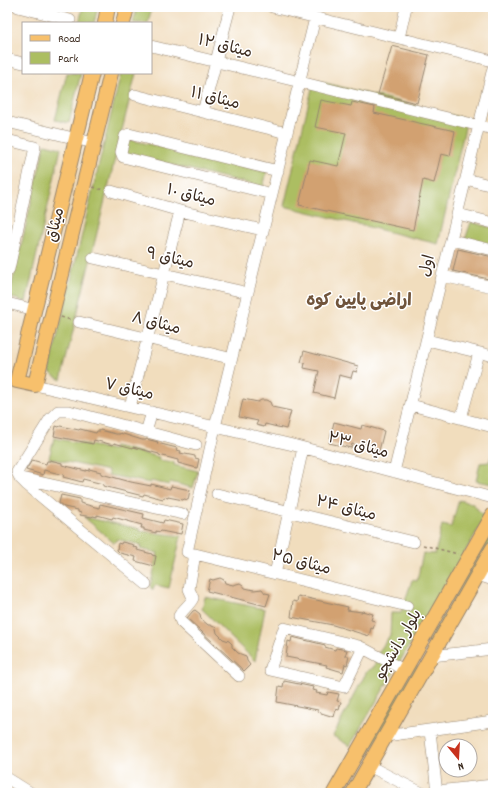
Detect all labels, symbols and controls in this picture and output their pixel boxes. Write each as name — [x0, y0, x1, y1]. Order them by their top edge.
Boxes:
legend — [22, 22, 152, 74]
street label: میثاق ۱۲ — [195, 29, 255, 65]
text: Road — [58, 31, 80, 48]
text: Park — [58, 51, 79, 68]
street label: میثاق ۱۱ — [188, 82, 242, 116]
street label: میثاق ۱۰ — [164, 179, 218, 213]
street label: میثاق — [41, 205, 71, 245]
street label: میثاق ۹ — [144, 242, 196, 276]
street label: اول — [414, 253, 442, 279]
district label: اراضی پایین کوه — [306, 290, 412, 314]
street label: میثاق ۸ — [129, 307, 183, 341]
street label: میثاق ۷ — [102, 373, 156, 407]
street label: میثاق ۲۳ — [325, 427, 391, 465]
street label: میثاق ۲۴ — [313, 490, 379, 528]
street label: میثاق ۲۵ — [269, 545, 333, 581]
street label: بلوار دانشجو — [369, 605, 429, 685]
north arrow — [438, 738, 478, 778]
text: N — [455, 757, 466, 774]

